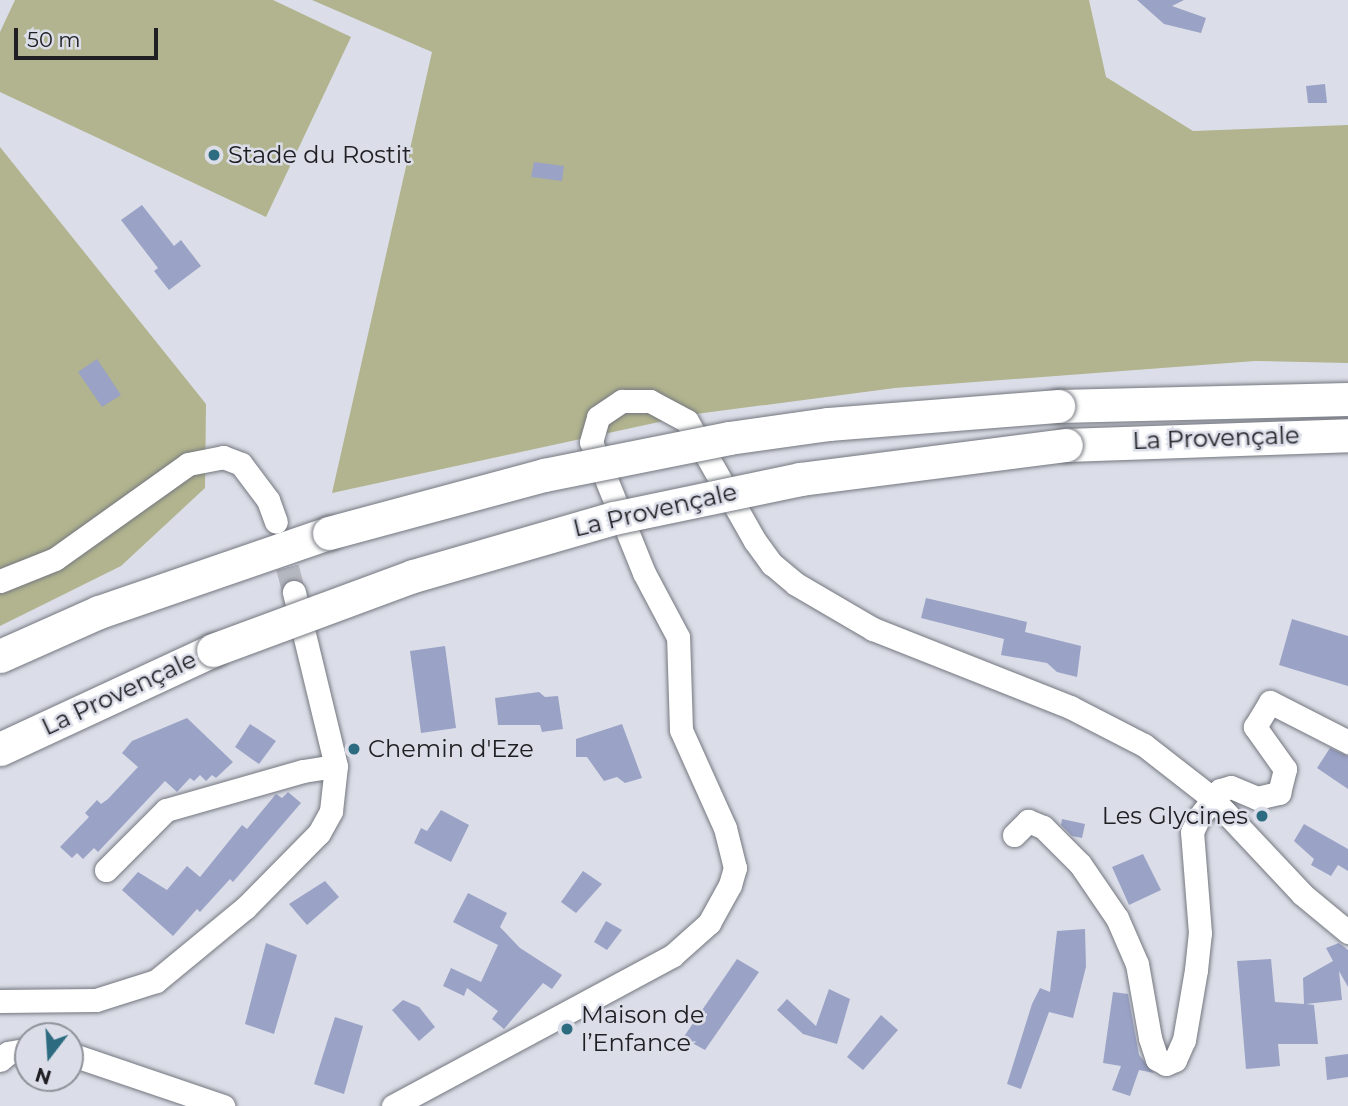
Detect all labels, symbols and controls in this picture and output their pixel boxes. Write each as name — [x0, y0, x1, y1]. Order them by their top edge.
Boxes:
scale bar — [18, 14, 161, 58]
text: 50 m — [27, 27, 81, 52]
place label: Stade du Rostit — [228, 141, 412, 169]
marker: Stade du Rostit — [206, 147, 222, 163]
street label: La Provençale — [1132, 421, 1300, 455]
street label: La Provençale — [570, 477, 740, 543]
street label: La Provençale — [37, 645, 201, 741]
place label: Chemin d'Eze — [368, 735, 534, 763]
marker: Chemin d'Eze — [346, 741, 362, 757]
place label: Les Glycines — [1102, 802, 1248, 830]
marker: Les Glycines — [1254, 808, 1270, 824]
place label: Maison de l’Enfance — [581, 1001, 705, 1057]
marker: Maison de l’Enfance — [559, 1021, 575, 1037]
north arrow — [14, 1022, 84, 1092]
text: N — [33, 1062, 54, 1089]

